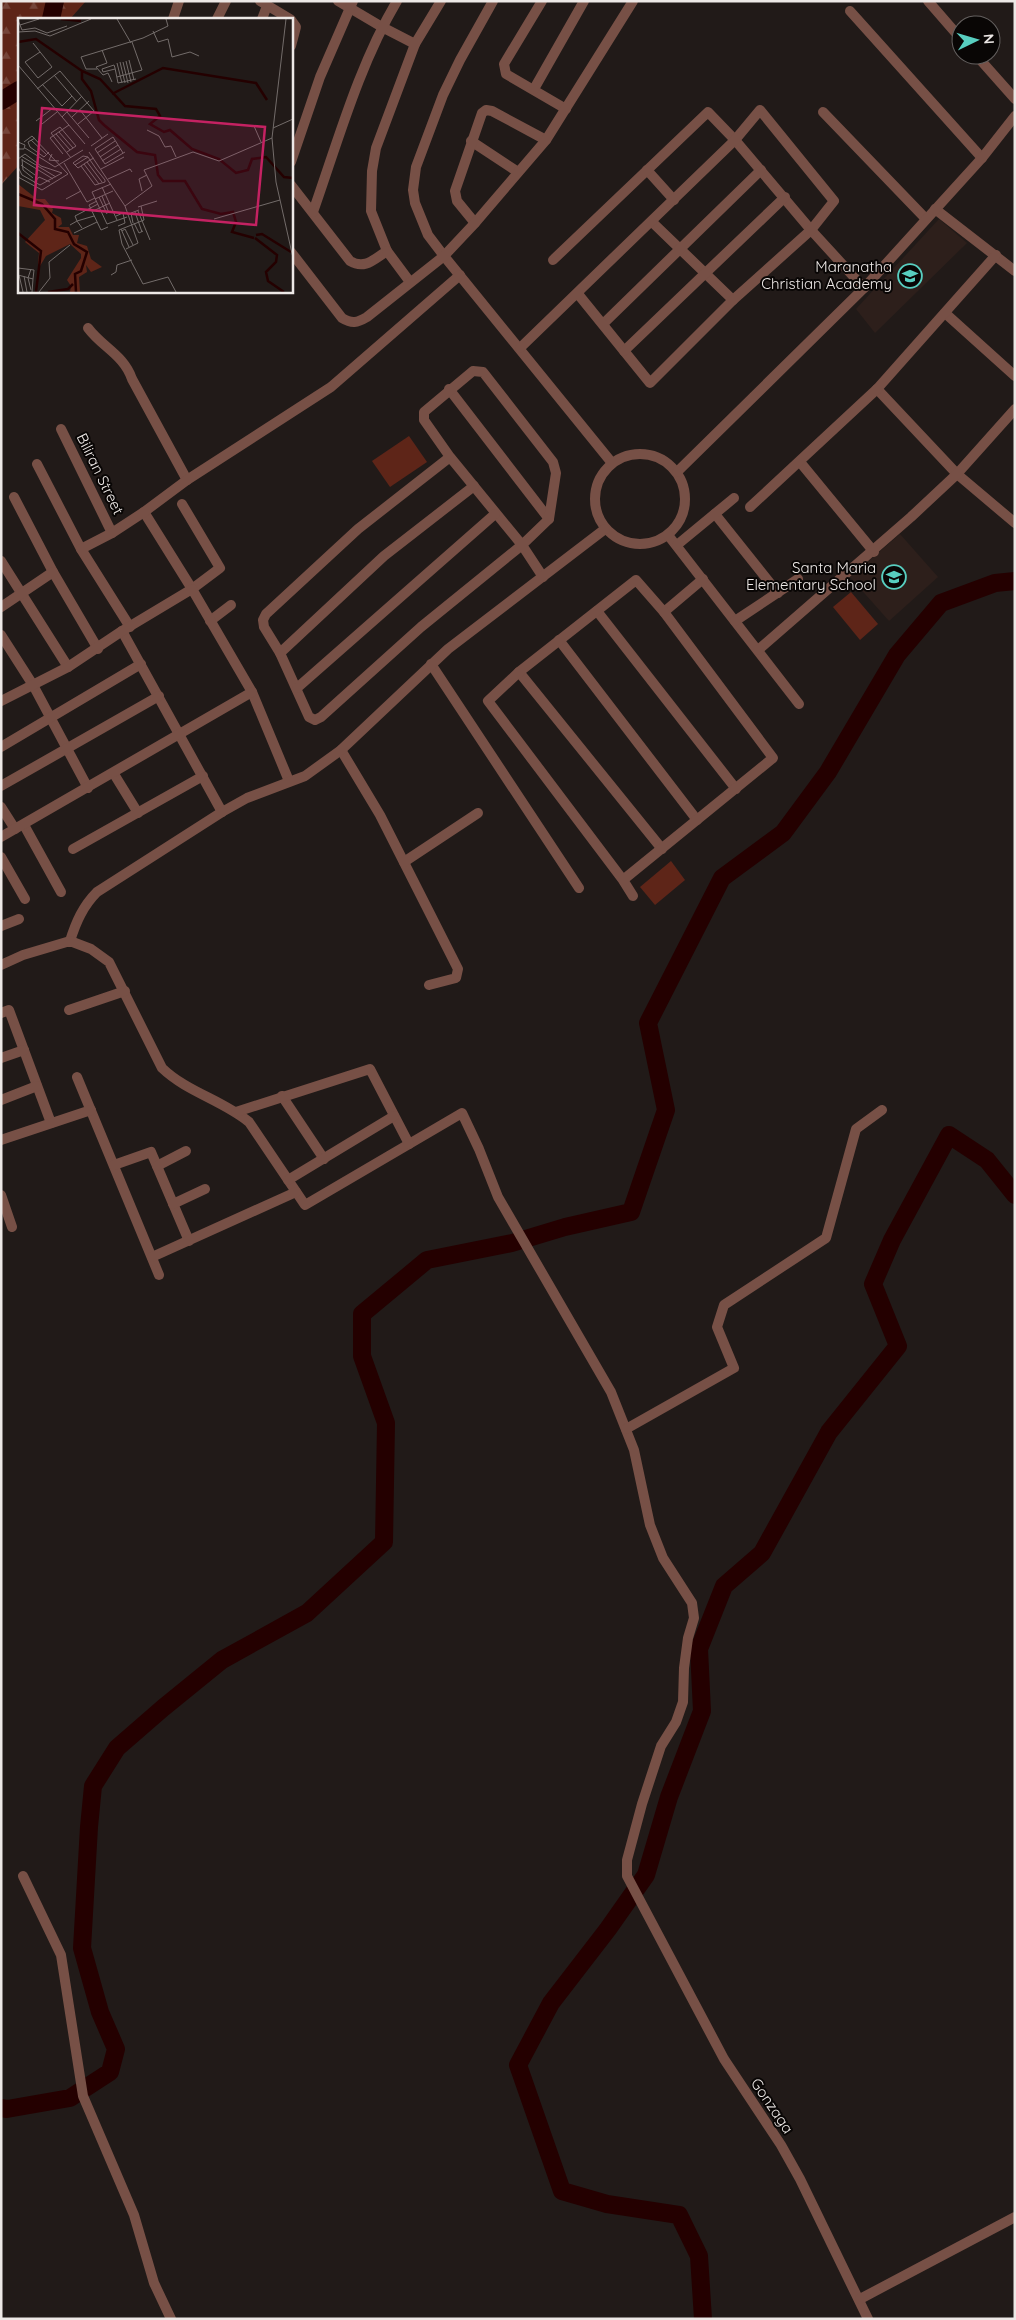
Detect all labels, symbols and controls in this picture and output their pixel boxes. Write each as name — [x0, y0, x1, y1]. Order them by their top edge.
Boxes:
north arrow — [951, 15, 1001, 65]
inset map — [18, 18, 292, 292]
text: N — [980, 33, 998, 45]
place label: Maranatha Christian Academy — [761, 257, 892, 293]
school or university icon: Maranatha Christian Academy — [897, 263, 923, 289]
street label: Biliran Street — [73, 430, 128, 518]
place label: Santa Maria Elementary School — [746, 558, 876, 594]
school or university icon: Santa Maria Elementary School — [881, 564, 907, 590]
street label: Gonzaga — [747, 2074, 798, 2137]

